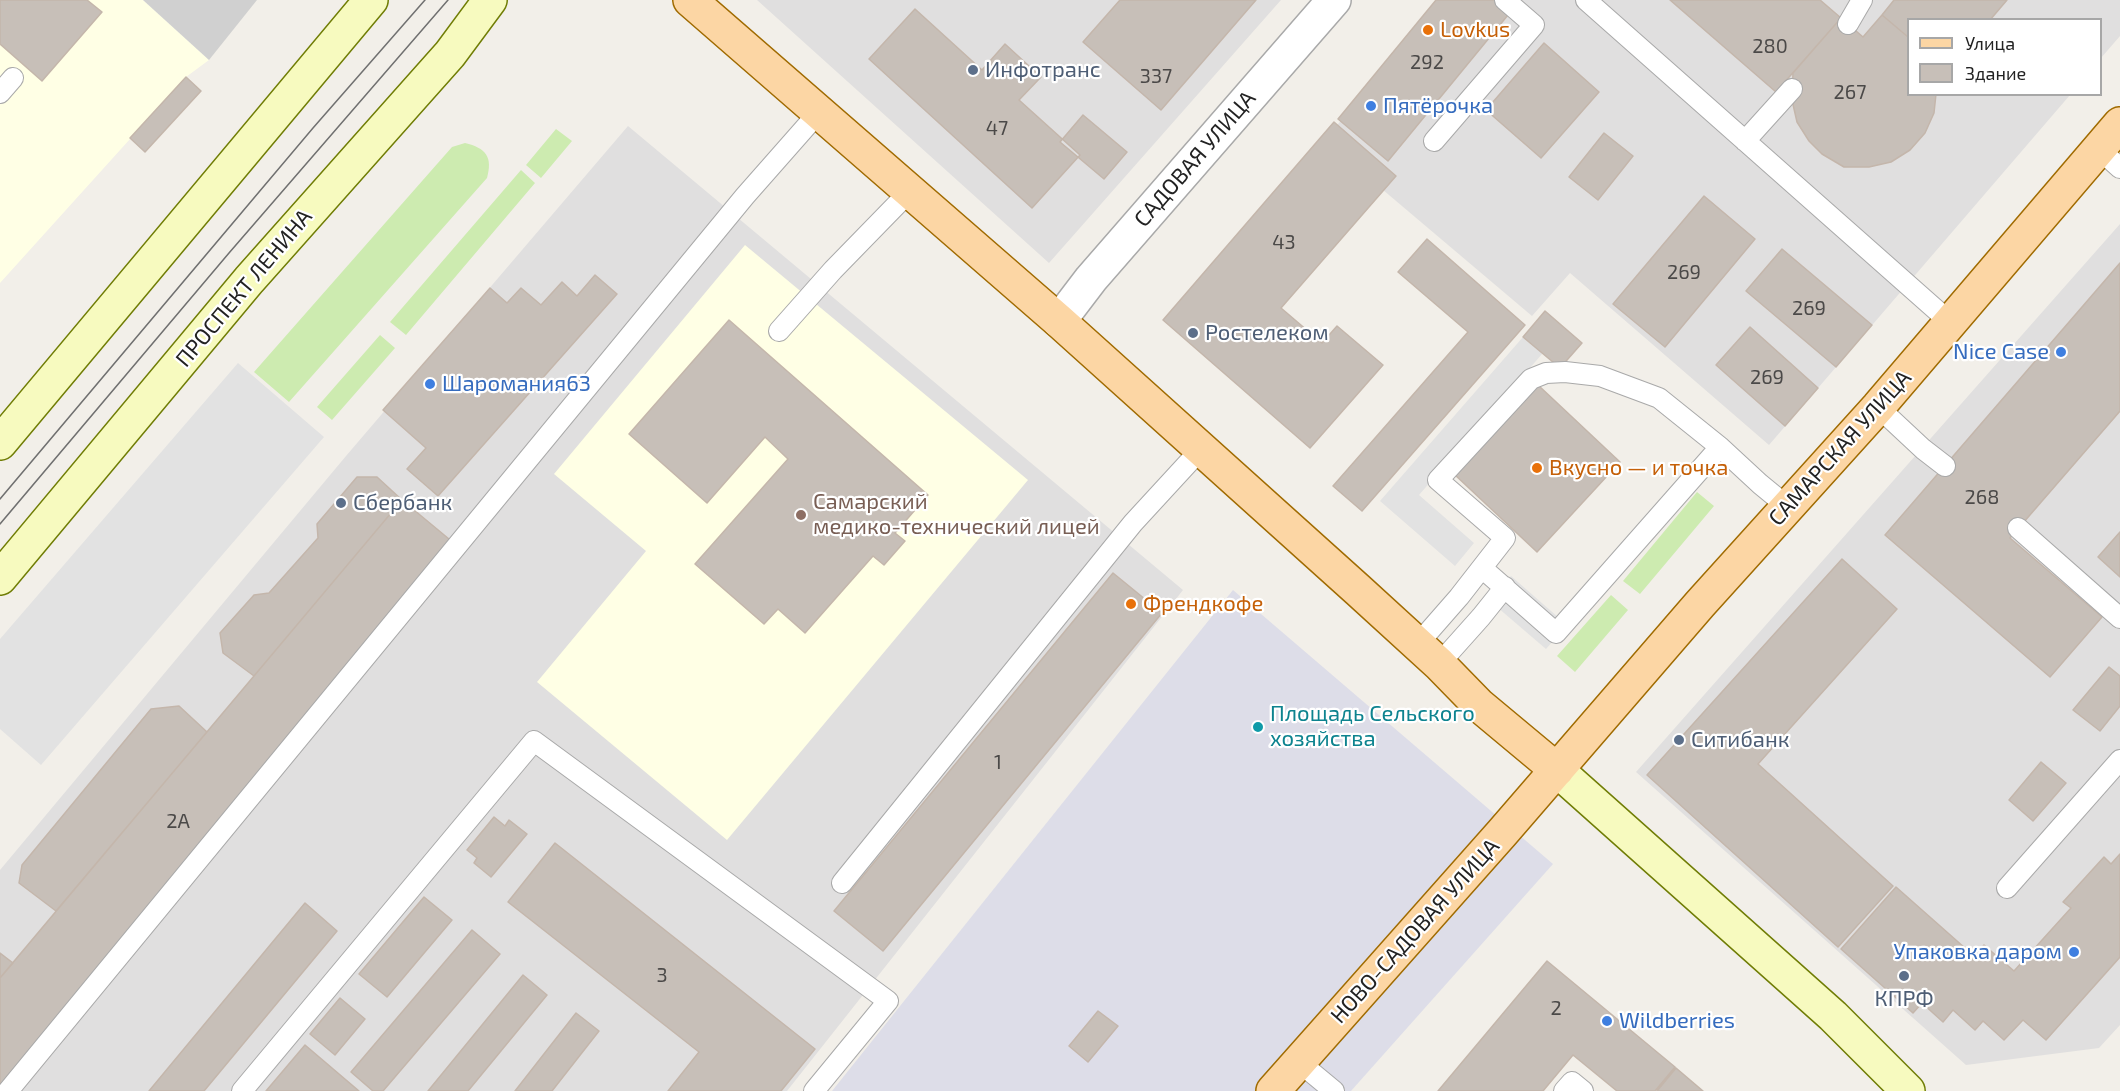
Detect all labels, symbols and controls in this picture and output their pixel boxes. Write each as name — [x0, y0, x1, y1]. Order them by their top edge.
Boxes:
place label: Lovkus — [1440, 17, 1510, 43]
legend — [1907, 18, 2102, 96]
marker: Lovkus — [1421, 23, 1435, 37]
text: Улица — [1965, 32, 2015, 54]
house number: 280 — [1752, 34, 1788, 58]
house number: 292 — [1410, 50, 1444, 74]
place label: Инфотранс — [985, 57, 1101, 83]
text: Здание — [1965, 62, 2026, 84]
marker: Инфотранс — [966, 63, 980, 77]
house number: 337 — [1140, 64, 1172, 88]
house number: 267 — [1834, 80, 1866, 104]
street label: САДОВАЯ УЛИЦА — [1129, 86, 1261, 232]
place label: Пятёрочка — [1383, 93, 1493, 119]
marker: Пятёрочка — [1364, 99, 1378, 113]
house number: 47 — [986, 116, 1008, 140]
street label: ПРОСПЕКТ ЛЕНИНА — [170, 204, 318, 372]
house number: 43 — [1272, 230, 1296, 254]
house number: 269 — [1667, 260, 1701, 284]
house number: 269 — [1792, 296, 1826, 320]
place label: Ростелеком — [1205, 320, 1329, 346]
marker: Ростелеком — [1186, 326, 1200, 340]
place label: Nice Case — [1953, 339, 2049, 365]
marker: Nice Case — [2054, 345, 2068, 359]
house number: 269 — [1750, 365, 1784, 389]
street label: САМАРСКАЯ УЛИЦА — [1763, 365, 1917, 531]
place label: Шаромания63 — [442, 371, 591, 397]
marker: Шаромания63 — [423, 377, 437, 391]
place label: Вкусно — и точка — [1549, 455, 1728, 481]
marker: Вкусно — и точка — [1530, 461, 1544, 475]
house number: 268 — [1965, 485, 1999, 509]
place label: Самарский медико-технический лицей — [813, 489, 1100, 540]
place label: Сбербанк — [353, 490, 452, 516]
marker: Сбербанк — [334, 496, 348, 510]
marker: Самарский медико-технический лицей — [794, 508, 808, 522]
place label: Френдкофе — [1143, 591, 1263, 617]
marker: Френдкофе — [1124, 597, 1138, 611]
place label: Площадь Сельского хозяйства — [1270, 701, 1475, 752]
marker: Площадь Сельского хозяйства — [1251, 720, 1265, 734]
place label: Ситибанк — [1691, 727, 1790, 753]
marker: Ситибанк — [1672, 733, 1686, 747]
house number: 1 — [994, 750, 1002, 774]
house number: 2А — [166, 809, 190, 833]
street label: НОВО-САДОВАЯ УЛИЦА — [1325, 833, 1505, 1029]
place label: Упаковка даром — [1893, 939, 2062, 965]
marker: Упаковка даром — [2067, 945, 2081, 959]
house number: 3 — [656, 963, 668, 987]
marker: КПРФ — [1897, 969, 1911, 983]
place label: КПРФ — [1875, 986, 1933, 1012]
house number: 2 — [1550, 996, 1562, 1020]
place label: Wildberries — [1619, 1008, 1735, 1034]
marker: Wildberries — [1600, 1014, 1614, 1028]

